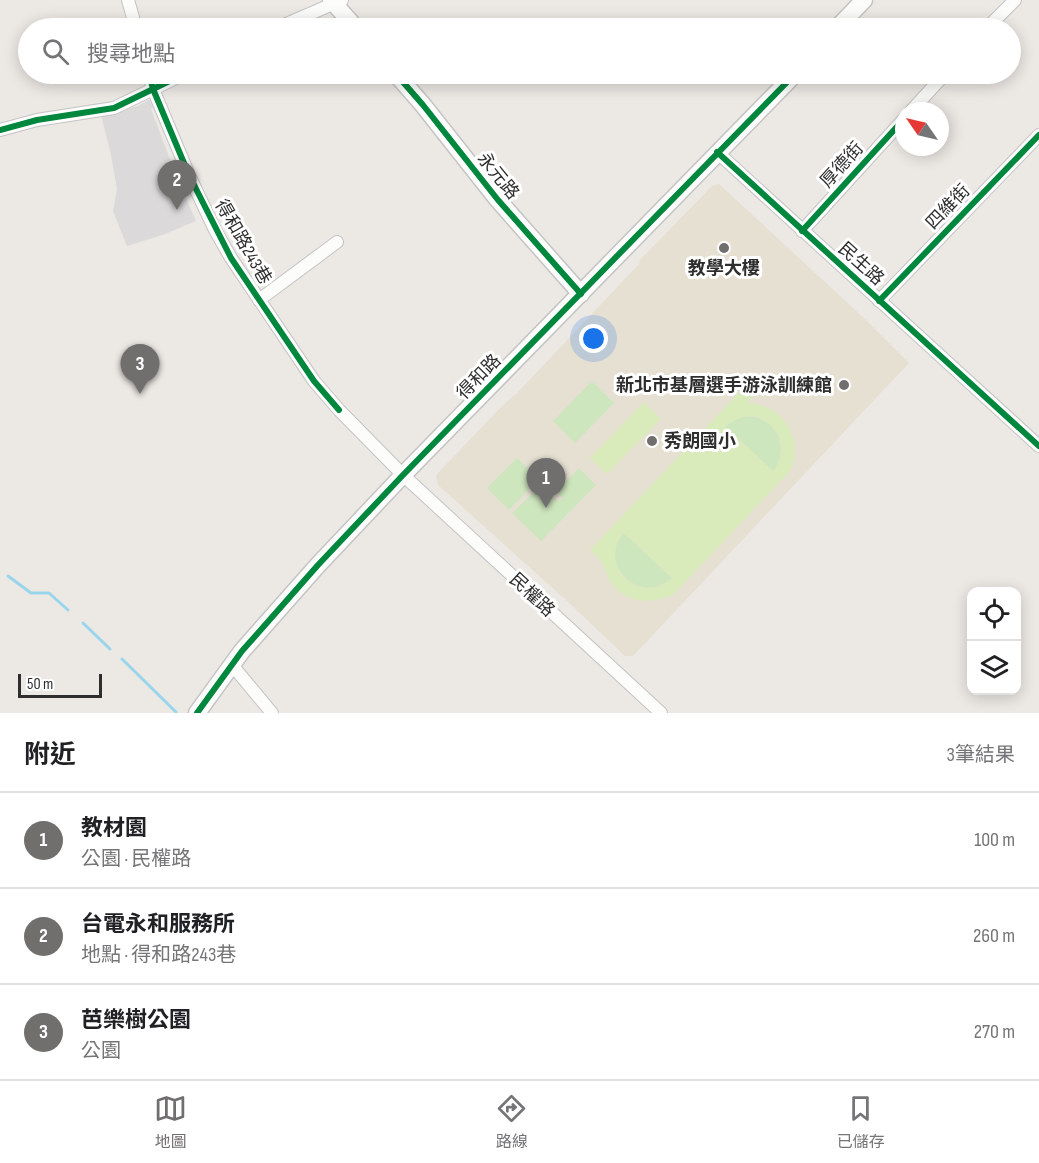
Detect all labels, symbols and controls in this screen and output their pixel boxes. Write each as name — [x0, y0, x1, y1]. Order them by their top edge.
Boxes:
search box — [18, 18, 1021, 84]
icon: search — [39, 35, 72, 68]
text: 搜尋地點 — [87, 41, 175, 68]
north arrow — [895, 102, 949, 156]
street label: 厚德街 — [816, 138, 868, 192]
street label: 永元路 — [473, 148, 523, 204]
pin: 2 — [158, 160, 196, 210]
street label: 四維街 — [922, 180, 974, 234]
street label: 得和路243巷 — [210, 196, 276, 288]
street label: 民生路 — [834, 238, 888, 290]
marker: 教學大樓 — [717, 241, 731, 255]
place label: 教學大樓 — [688, 258, 760, 279]
your location — [579, 324, 608, 353]
pin: 3 — [120, 344, 160, 394]
street label: 得和路 — [453, 350, 505, 404]
place label: 新北市基層選手游泳訓練館 — [616, 375, 832, 396]
marker: 新北市基層選手游泳訓練館 — [837, 378, 851, 392]
place label: 秀朗國小 — [664, 431, 736, 452]
marker: 秀朗國小 — [645, 434, 659, 448]
pin: 1 — [526, 458, 566, 508]
street label: 民權路 — [505, 569, 559, 621]
map controls — [967, 587, 1021, 695]
button: locate — [967, 587, 1021, 641]
button: layers — [967, 641, 1021, 695]
scale bar — [18, 671, 102, 698]
text: 50 m — [27, 675, 53, 694]
text: 附近 — [24, 740, 76, 771]
text: 3筆結果 — [947, 743, 1015, 767]
text: 教材園 — [81, 815, 147, 842]
text: 1 — [40, 828, 47, 852]
text: 100 m — [974, 828, 1015, 852]
text: 公園 · 民權路 — [81, 847, 191, 871]
text: 台電永和服務所 — [81, 911, 235, 938]
text: 2 — [39, 924, 48, 948]
text: 260 m — [973, 924, 1015, 948]
text: 地點 · 得和路243巷 — [81, 943, 236, 967]
text: 芭樂樹公園 — [81, 1007, 191, 1034]
text: 3 — [39, 1020, 48, 1044]
text: 270 m — [974, 1020, 1015, 1044]
text: 公園 — [81, 1039, 121, 1063]
tab: 地圖 — [154, 1092, 187, 1152]
tab: 路線 — [495, 1092, 528, 1152]
tab: 已儲存 — [837, 1092, 885, 1152]

